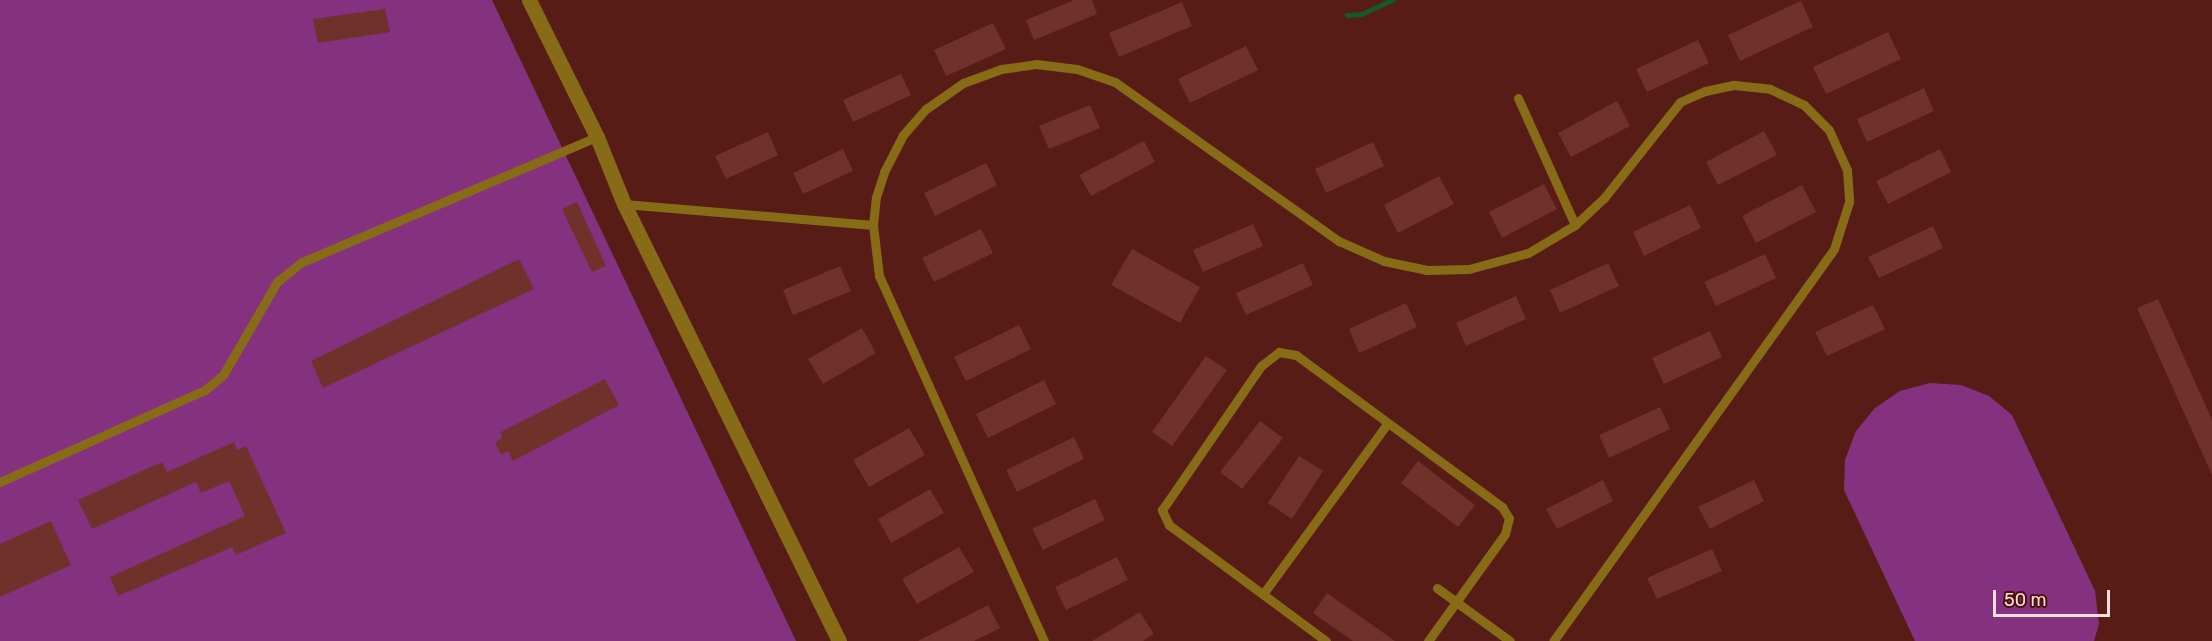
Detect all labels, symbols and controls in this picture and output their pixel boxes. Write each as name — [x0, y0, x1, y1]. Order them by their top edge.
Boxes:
scale bar — [1996, 578, 2113, 616]
text: 50 m — [2004, 589, 2047, 611]

